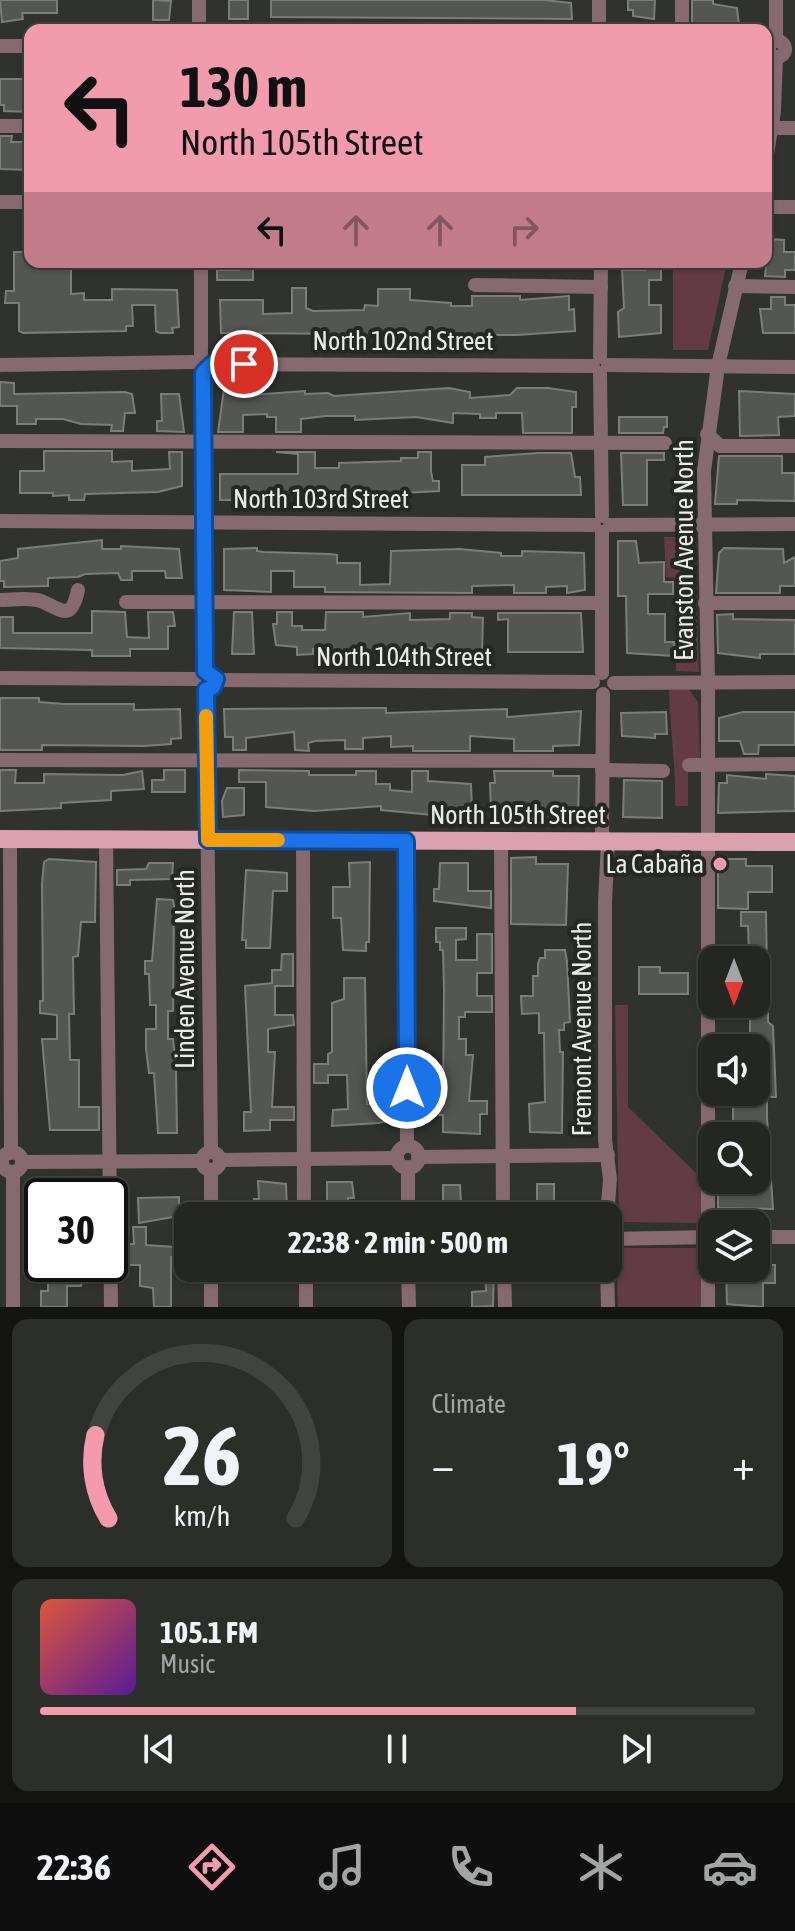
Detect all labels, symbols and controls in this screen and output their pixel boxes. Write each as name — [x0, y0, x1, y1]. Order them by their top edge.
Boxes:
text: 130 m — [180, 55, 307, 119]
icon: left — [48, 56, 152, 160]
text: North 105th Street — [180, 121, 424, 163]
icon: left — [250, 208, 294, 252]
icon: ahead — [334, 208, 378, 252]
icon: ahead — [418, 208, 462, 252]
icon: right — [502, 208, 546, 252]
street label: North 102nd Street — [313, 326, 493, 356]
pin — [210, 330, 278, 398]
icon: arrive — [222, 342, 266, 386]
street label: Evanston Avenue North — [669, 439, 699, 661]
street label: North 103rd Street — [233, 484, 409, 514]
street label: North 104th Street — [316, 642, 492, 672]
street label: North 105th Street — [430, 800, 606, 830]
place label: La Cabaña — [605, 849, 704, 879]
marker: La Cabaña — [711, 855, 729, 873]
street label: Linden Avenue North — [170, 869, 200, 1069]
street label: Fremont Avenue North — [567, 922, 597, 1136]
north arrow — [698, 946, 770, 1018]
map controls — [698, 946, 770, 1282]
button: sound — [698, 1034, 770, 1106]
position arrow — [365, 1046, 449, 1130]
button: search — [698, 1122, 770, 1194]
speed limit sign: 30 — [24, 1178, 128, 1282]
button: layers — [698, 1210, 770, 1282]
text: 22:38 · 2 min · 500 m — [288, 1225, 508, 1259]
text: Climate — [432, 1389, 506, 1419]
text: 26 — [163, 1407, 241, 1503]
text: 19° — [557, 1429, 630, 1498]
text: − — [432, 1439, 454, 1489]
text: + — [732, 1439, 755, 1489]
text: km/h — [173, 1499, 230, 1532]
text: 105.1 FM — [160, 1615, 258, 1649]
text: Music — [160, 1649, 215, 1679]
icon: previous — [137, 1727, 181, 1771]
icon: pause — [375, 1727, 419, 1771]
icon: next — [614, 1727, 658, 1771]
icon: directions — [184, 1839, 240, 1895]
icon: music — [314, 1839, 370, 1895]
icon: phone — [443, 1839, 499, 1895]
icon: climate — [573, 1839, 629, 1895]
icon: car — [702, 1839, 758, 1895]
text: 22:36 — [37, 1846, 111, 1888]

